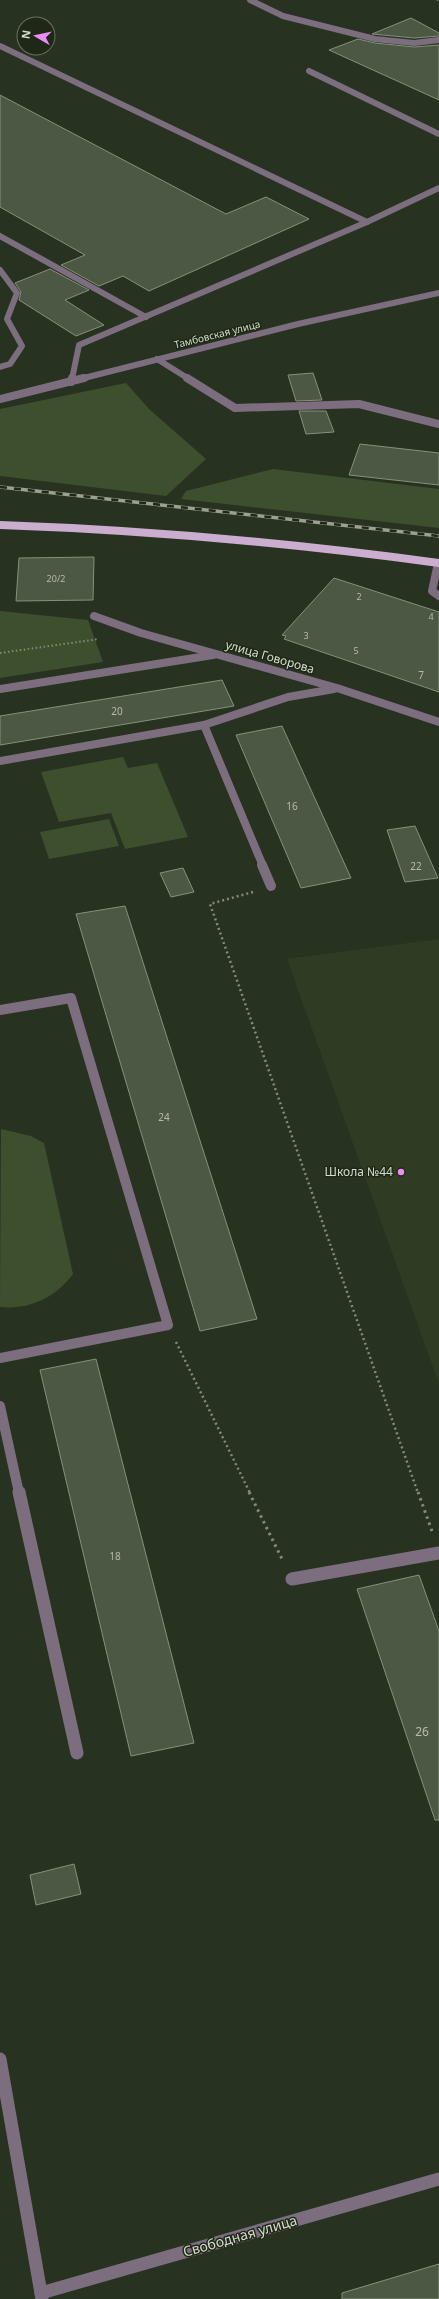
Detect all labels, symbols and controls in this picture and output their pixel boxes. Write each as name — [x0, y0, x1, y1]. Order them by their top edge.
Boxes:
north arrow — [16, 16, 56, 56]
text: N — [18, 29, 34, 40]
street label: Тамбовская улица — [172, 317, 262, 351]
house number: 20/2 — [47, 572, 65, 585]
house number: 2 — [356, 590, 362, 603]
house number: 4 — [428, 610, 434, 623]
house number: 3 — [303, 629, 309, 642]
street label: улица Говорова — [224, 636, 317, 677]
house number: 5 — [353, 644, 359, 657]
house number: 7 — [418, 668, 424, 682]
house number: 20 — [111, 704, 123, 718]
house number: 16 — [286, 799, 298, 813]
house number: 22 — [410, 859, 422, 873]
house number: 24 — [158, 1110, 170, 1124]
place label: Школа №44 — [325, 1163, 393, 1180]
marker: Школа №44 — [396, 1167, 406, 1177]
house number: 18 — [109, 1549, 121, 1563]
house number: 26 — [415, 1723, 429, 1740]
street label: Свободная улица — [181, 2210, 299, 2261]

